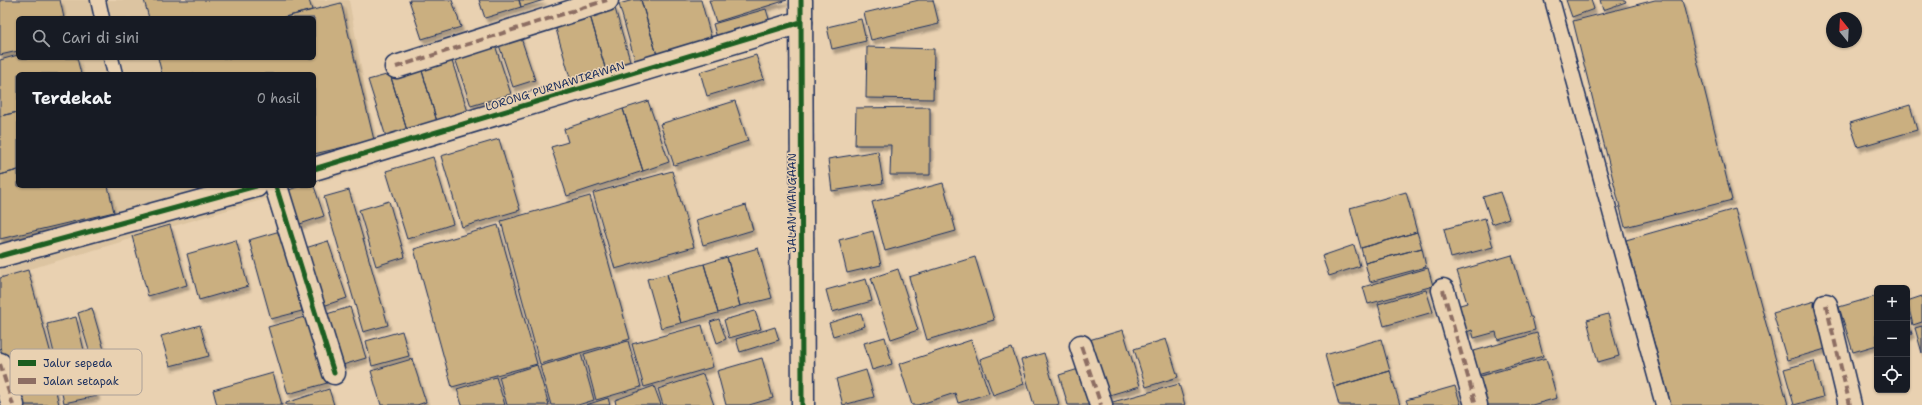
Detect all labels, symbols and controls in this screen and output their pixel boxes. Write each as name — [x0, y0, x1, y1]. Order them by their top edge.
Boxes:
north arrow — [1826, 12, 1862, 48]
search box — [16, 16, 316, 60]
icon: search — [30, 27, 52, 49]
text: Cari di sini — [62, 28, 139, 48]
street label: LORONG PURNAWIRAWAN — [484, 58, 627, 115]
text: Terdekat — [32, 87, 112, 109]
text: 0 hasil — [257, 90, 300, 107]
street label: JALAN MANGAAN — [785, 153, 800, 253]
map controls — [1874, 285, 1910, 393]
button: + — [1874, 285, 1910, 321]
button: − — [1874, 321, 1910, 357]
legend — [10, 349, 142, 395]
text: Jalur sepeda — [43, 356, 112, 371]
button: locate — [1874, 357, 1910, 393]
text: Jalan setapak — [43, 374, 119, 389]

